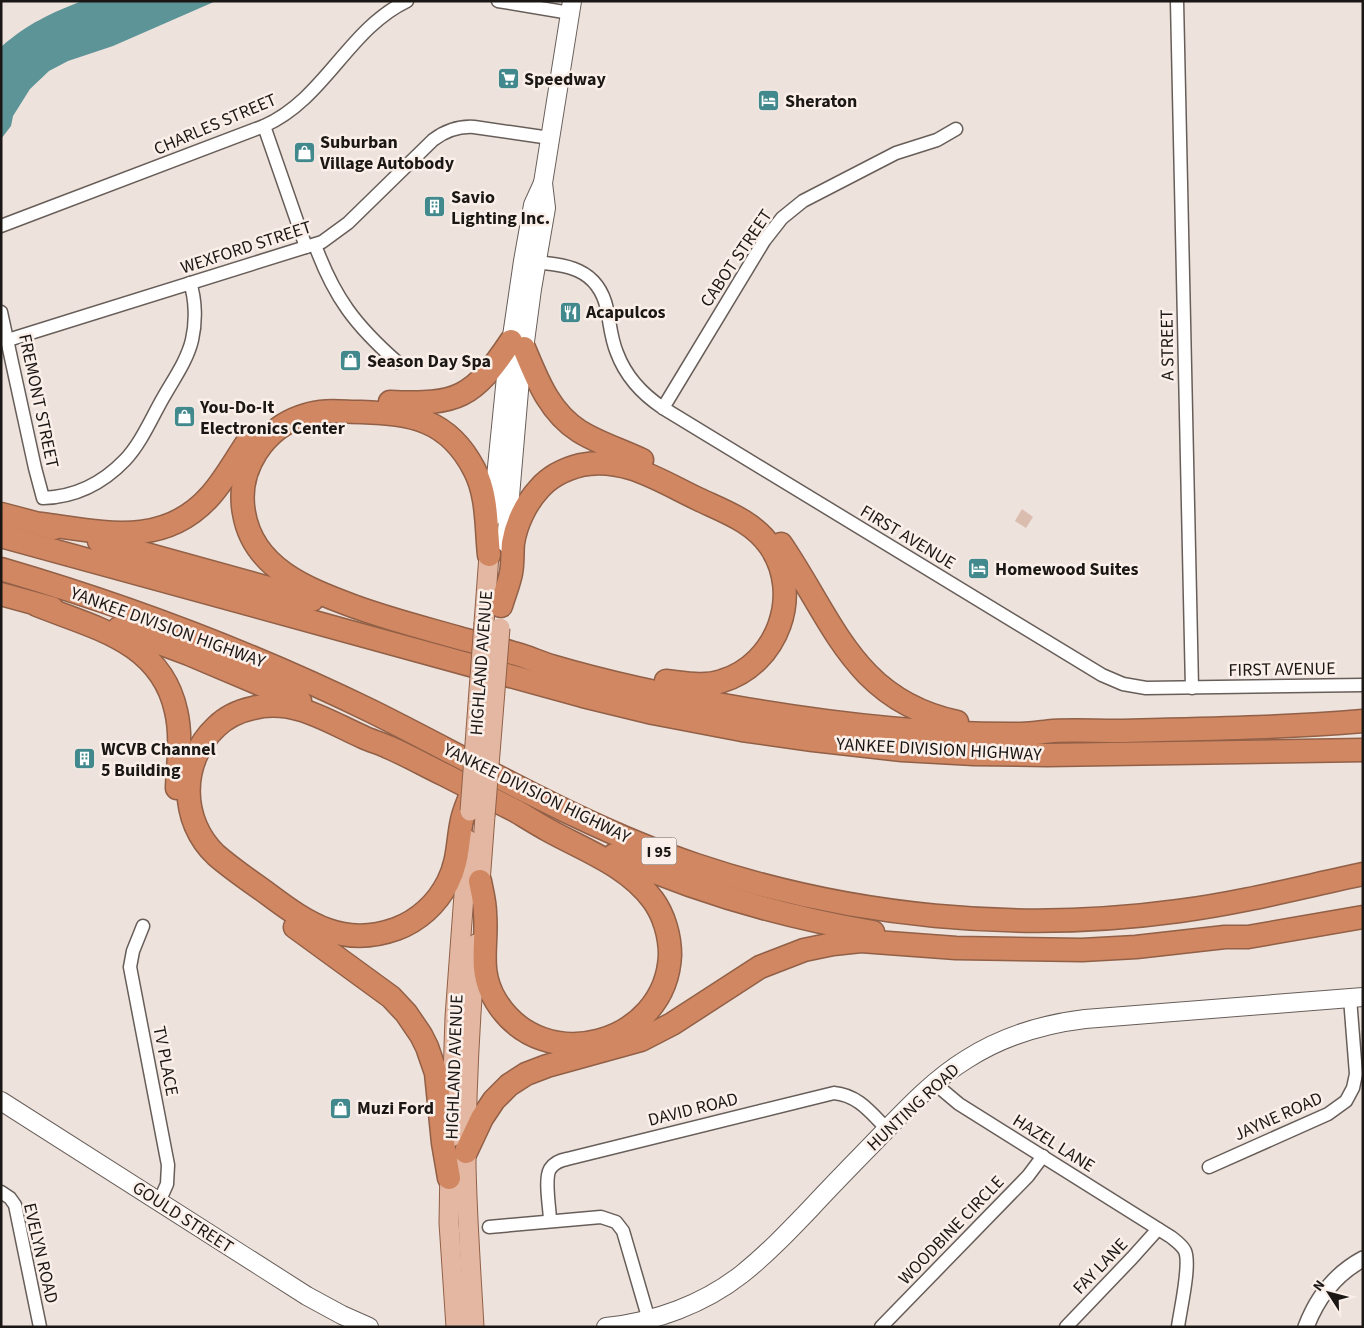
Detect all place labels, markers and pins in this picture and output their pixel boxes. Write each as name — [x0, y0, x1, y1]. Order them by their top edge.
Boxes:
supermarket icon: Speedway — [496, 67, 520, 91]
place label: Speedway — [524, 67, 607, 92]
hotel icon: Sheraton — [757, 89, 781, 113]
place label: Sheraton — [785, 89, 857, 114]
place label: Suburban Village Autobody — [319, 130, 455, 176]
shop icon: Suburban Village Autobody — [292, 140, 316, 164]
place label: Savio Lighting Inc. — [451, 185, 550, 231]
building icon: Savio Lighting Inc. — [423, 195, 447, 219]
restaurant icon: Acapulcos — [558, 300, 582, 324]
place label: Acapulcos — [585, 300, 666, 325]
shop icon: Season Day Spa — [339, 349, 363, 373]
place label: Season Day Spa — [367, 349, 491, 374]
place label: You-Do-It Electronics Center — [199, 395, 346, 441]
shop icon: You-Do-It Electronics Center — [172, 405, 196, 429]
hotel icon: Homewood Suites — [967, 557, 991, 581]
place label: Homewood Suites — [995, 557, 1139, 582]
place label: WCVB Channel 5 Building — [101, 737, 216, 783]
building icon: WCVB Channel 5 Building — [73, 747, 97, 771]
shop icon: Muzi Ford — [329, 1096, 353, 1120]
place label: Muzi Ford — [357, 1096, 434, 1121]

